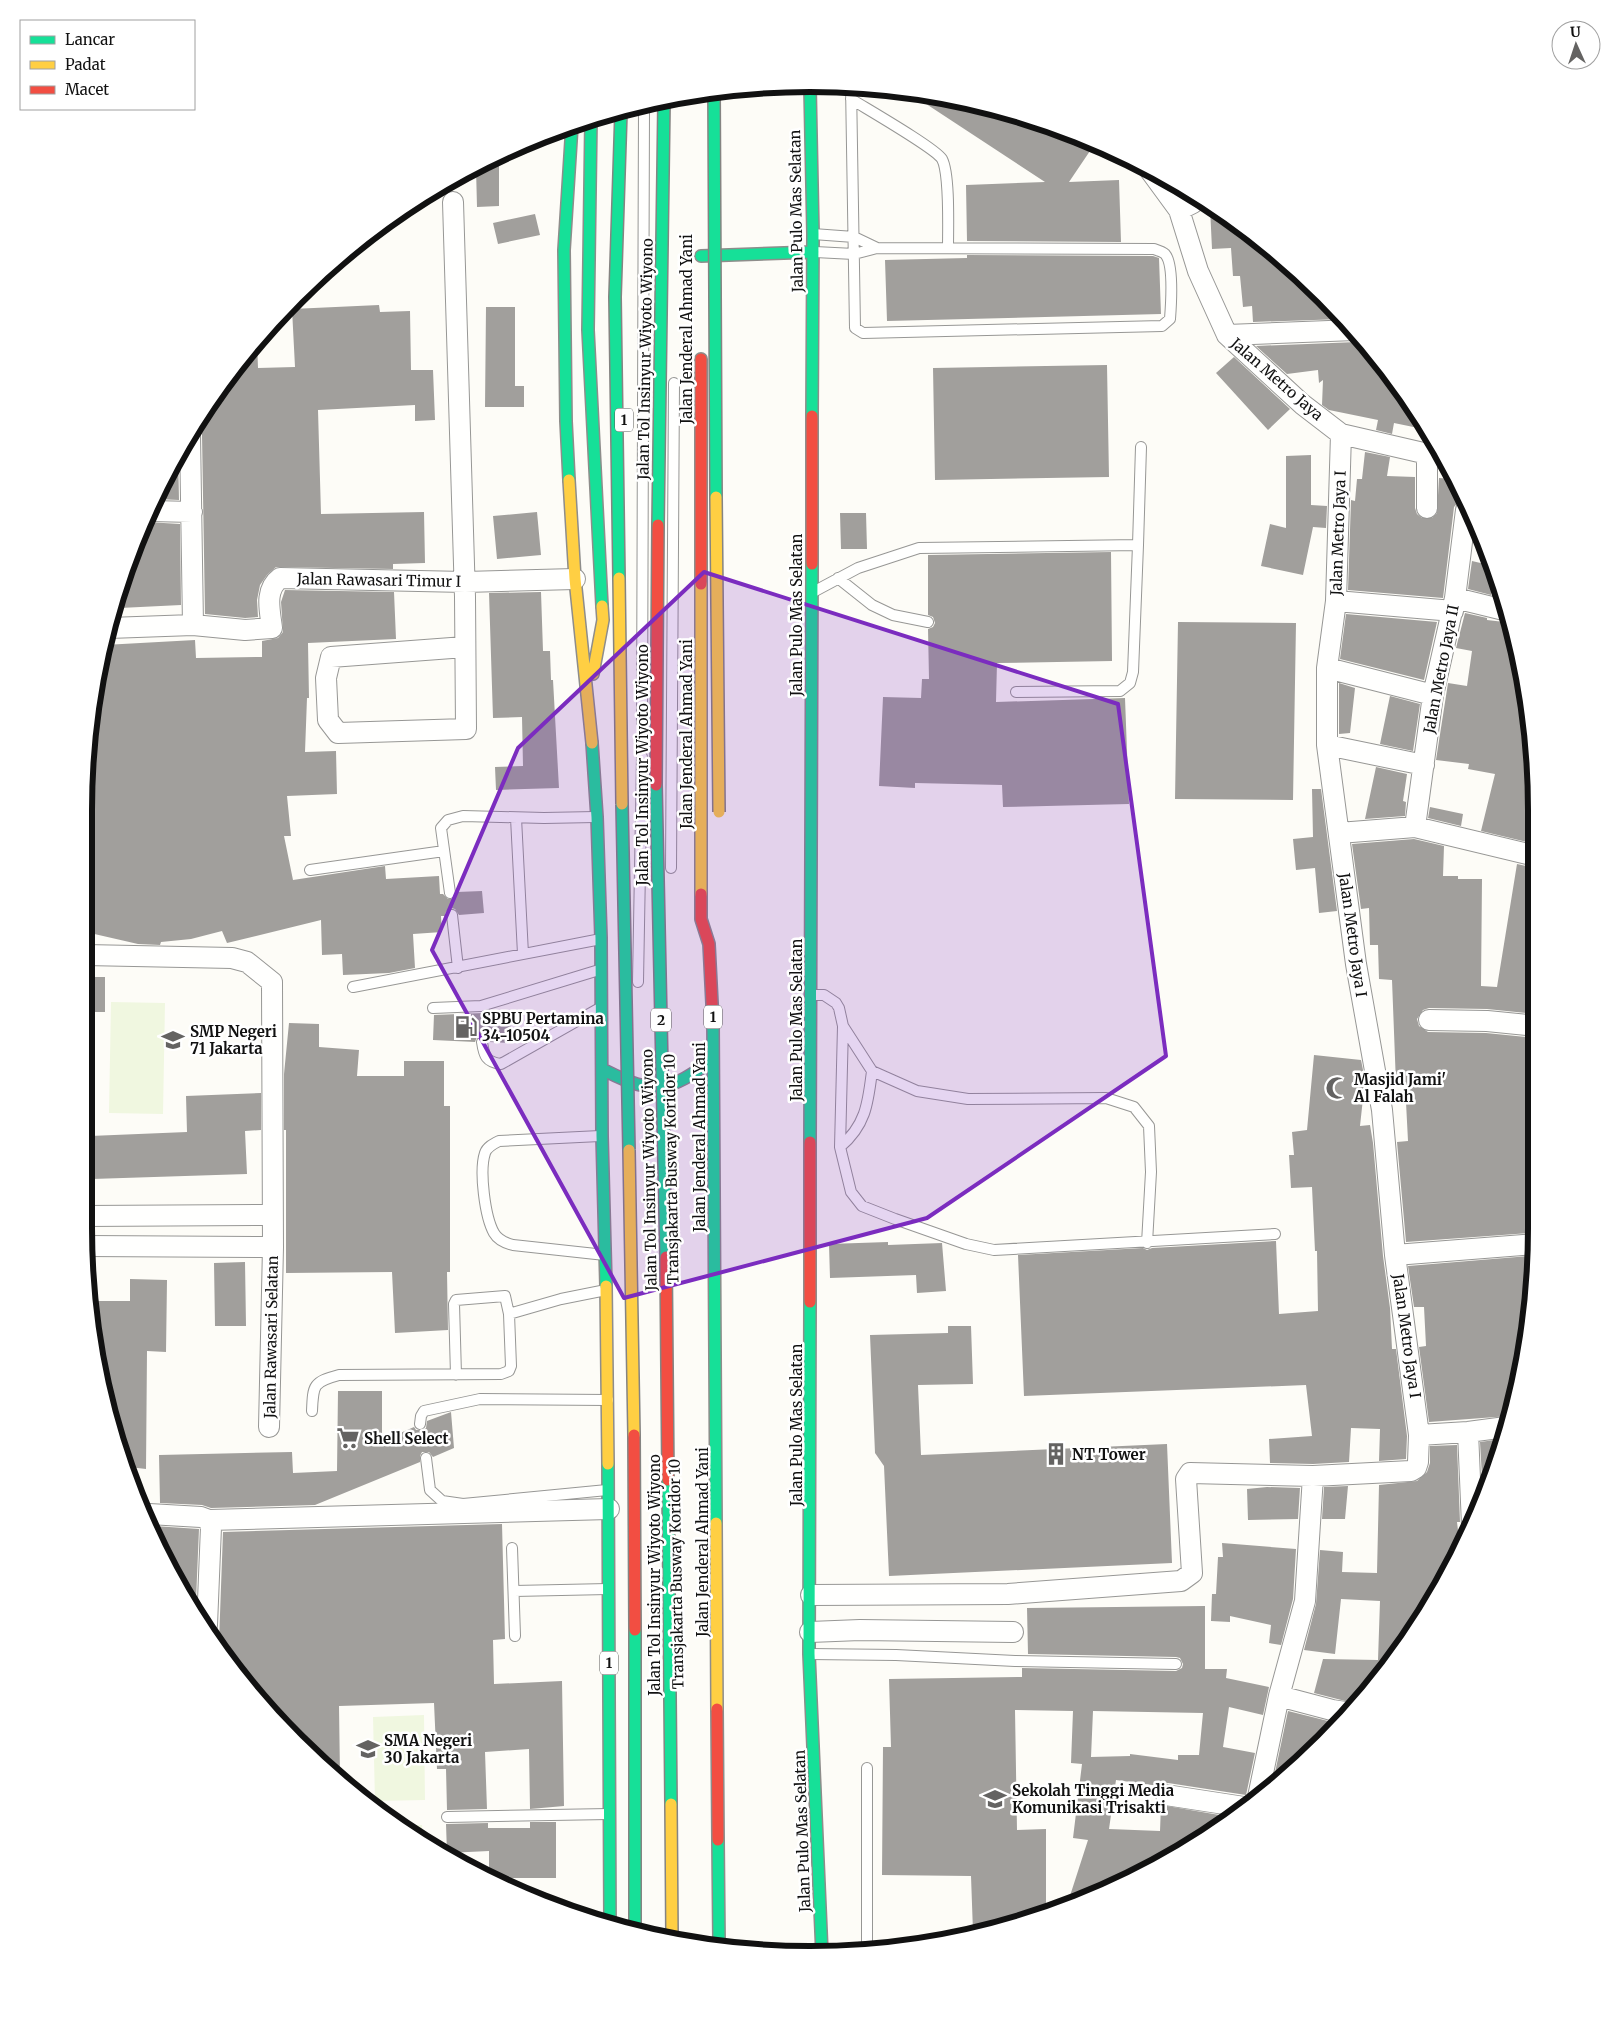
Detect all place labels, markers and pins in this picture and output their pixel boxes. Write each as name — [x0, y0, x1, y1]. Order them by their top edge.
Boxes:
place label: SPBU Pertamina 34-10504 — [482, 1009, 604, 1045]
fuel station icon: SPBU Pertamina 34-10504 — [453, 1014, 479, 1040]
place label: SMP Negeri 71 Jakarta — [190, 1022, 277, 1058]
school or university icon: SMP Negeri 71 Jakarta — [160, 1027, 186, 1053]
place label: Masjid Jami' Al Falah — [1353, 1070, 1446, 1106]
mosque icon: Masjid Jami' Al Falah — [1324, 1075, 1350, 1101]
supermarket icon: Shell Select — [335, 1425, 361, 1451]
place label: Shell Select — [364, 1429, 449, 1448]
building icon: NT Tower — [1043, 1441, 1069, 1467]
place label: NT Tower — [1072, 1445, 1146, 1464]
place label: SMA Negeri 30 Jakarta — [384, 1731, 472, 1767]
school or university icon: SMA Negeri 30 Jakarta — [355, 1736, 381, 1762]
place label: Sekolah Tinggi Media Komunikasi Trisakti — [1012, 1781, 1175, 1817]
school or university icon: Sekolah Tinggi Media Komunikasi Trisakti — [982, 1786, 1008, 1812]

